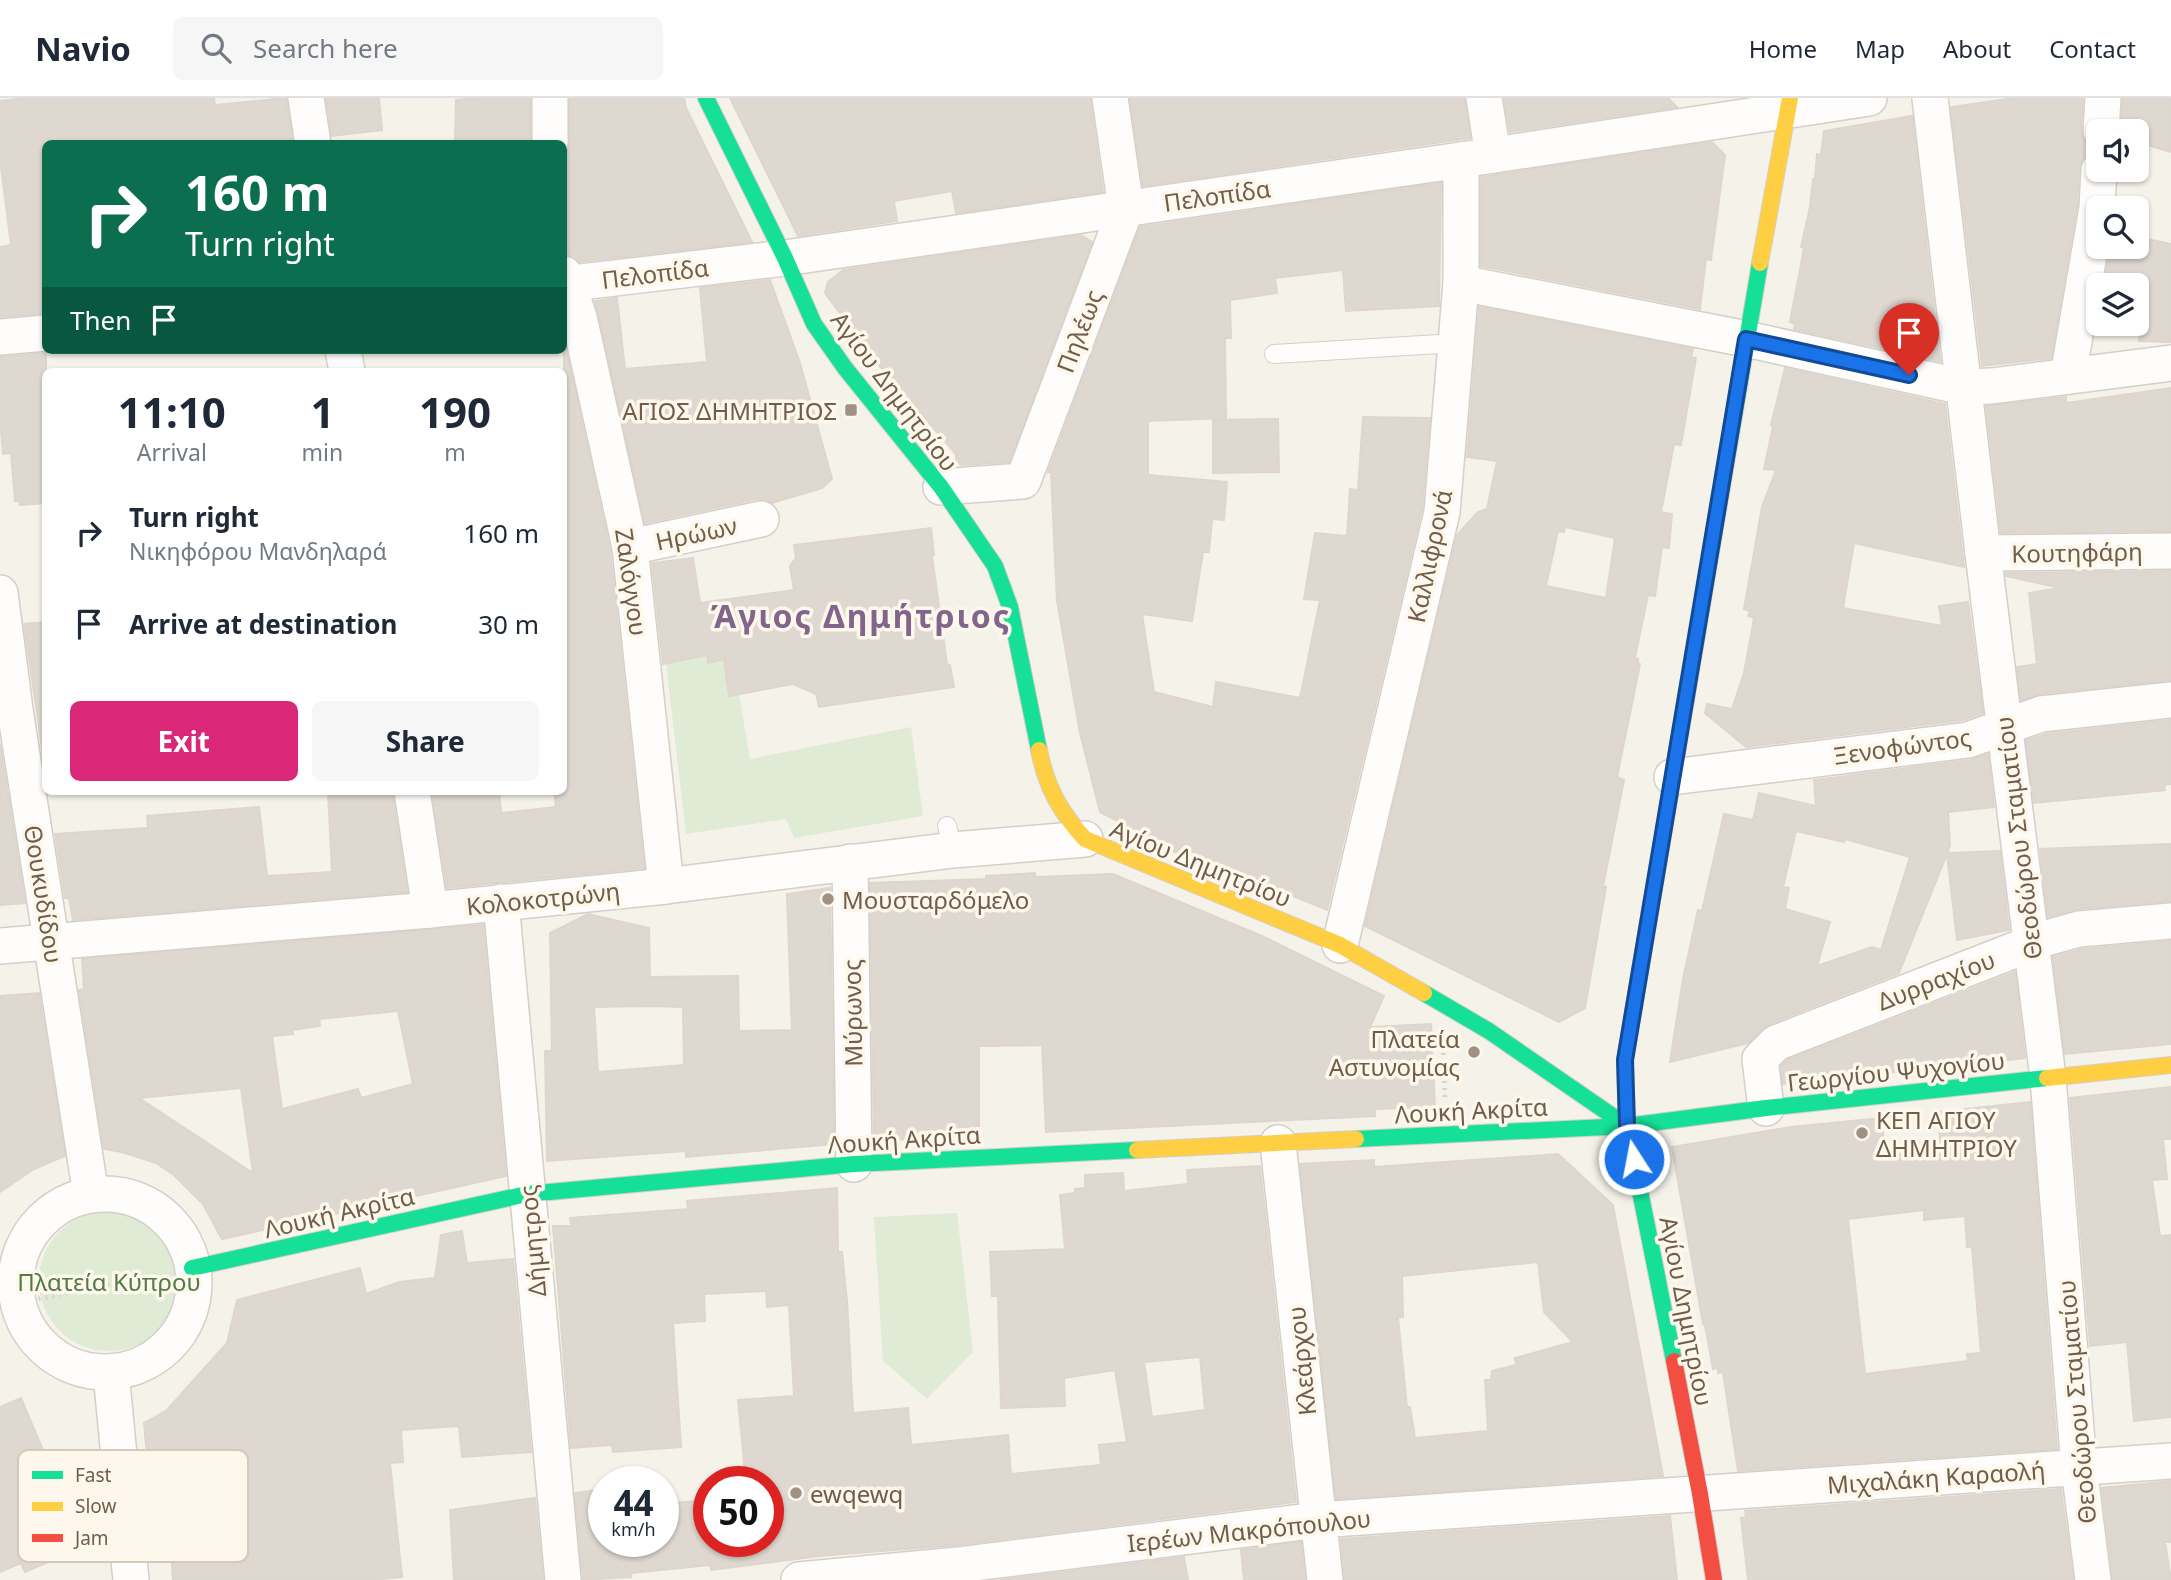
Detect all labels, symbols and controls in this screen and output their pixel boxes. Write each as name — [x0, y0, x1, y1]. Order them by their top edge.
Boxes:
search box — [173, 17, 663, 80]
text: Navio — [35, 26, 131, 71]
icon: search — [197, 29, 235, 67]
text: Search here — [253, 30, 398, 66]
text: Home — [1749, 32, 1817, 65]
text: Map — [1855, 32, 1905, 65]
text: About — [1943, 32, 2011, 65]
text: Contact — [2049, 32, 2136, 65]
map controls — [2086, 119, 2149, 336]
button: sound — [2086, 119, 2149, 182]
text: 160 m — [185, 159, 330, 225]
icon: right — [70, 168, 161, 259]
street label: Πελοπίδα — [1161, 171, 1273, 219]
button: search — [2086, 196, 2149, 259]
text: Turn right — [185, 222, 335, 265]
street label: Πελοπίδα — [600, 250, 710, 296]
button: layers — [2086, 273, 2149, 336]
street label: Πηλέως — [1048, 285, 1110, 377]
icon: arrive — [145, 301, 183, 339]
text: Then — [70, 302, 131, 338]
pin — [1879, 303, 1939, 375]
street label: Αγίου Δημητρίου — [824, 304, 966, 478]
icon: arrive — [1890, 314, 1928, 352]
text: 11:10 — [118, 383, 226, 440]
text: 1 — [310, 383, 334, 440]
text: 190 — [419, 383, 491, 440]
place label: ΑΓΙΟΣ ΔΗΜΗΤΡΙΟΣ — [622, 394, 837, 427]
marker: ΑΓΙΟΣ ΔΗΜΗΤΡΙΟΣ — [843, 402, 859, 418]
text: Arrival — [137, 436, 207, 468]
text: min — [302, 436, 343, 468]
text: m — [444, 436, 466, 468]
street label: Καλλιφρονά — [1399, 486, 1459, 626]
text: Turn right — [129, 499, 259, 535]
street label: Ηρώων — [652, 508, 740, 558]
icon: right — [70, 514, 108, 552]
text: 160 m — [463, 515, 539, 551]
street label: Ζαλόγγου — [608, 526, 656, 638]
street label: Κουτηφάρη — [2011, 534, 2143, 570]
text: Νικηφόρου Μανδηλαρά — [129, 535, 387, 567]
district label: Άγιος Δημήτριος — [711, 594, 1011, 637]
icon: arrive — [70, 605, 108, 643]
text: Arrive at destination — [129, 606, 398, 642]
text: 30 m — [478, 606, 539, 642]
button: Exit — [70, 701, 298, 781]
button: Share — [312, 701, 539, 781]
street label: Θεοδώρου Σταματίου — [1987, 715, 2049, 961]
street label: Ξενοφώντος — [1831, 720, 1973, 772]
street label: Αγίου Δημητρίου — [1106, 812, 1296, 914]
street label: Θουκυδίδου — [17, 823, 71, 965]
street label: Κολοκοτρώνη — [464, 874, 622, 922]
place label: Μουσταρδόμελο — [842, 883, 1029, 916]
marker: Μουσταρδόμελο — [820, 891, 836, 907]
street label: Δυρραχίου — [1872, 942, 2000, 1018]
street label: Μύρωνος — [835, 959, 869, 1067]
place label: Πλατεία Αστυνομίας — [1329, 1022, 1460, 1083]
street label: Γεωργίου Ψυχογίου — [1786, 1043, 2006, 1099]
marker: Πλατεία Αστυνομίας — [1466, 1044, 1482, 1060]
street label: Λουκή Ακρίτα — [1394, 1090, 1549, 1130]
place label: ΚΕΠ ΑΓΙΟΥ ΔΗΜΗΤΡΙΟΥ — [1876, 1103, 2017, 1164]
street label: Λουκή Ακρίτα — [826, 1117, 982, 1161]
position arrow — [1597, 1122, 1671, 1196]
marker: ΚΕΠ ΑΓΙΟΥ ΔΗΜΗΤΡΙΟΥ — [1854, 1125, 1870, 1141]
street label: Λουκή Ακρίτα — [261, 1179, 417, 1245]
street label: Δήμητρος — [511, 1184, 553, 1298]
street label: Αγίου Δημητρίου — [1652, 1213, 1722, 1409]
park label: Πλατεία Κύπρου — [17, 1265, 201, 1298]
street label: Θεοδώρου Σταματίου — [2049, 1279, 2103, 1525]
street label: Κλεάρχου — [1279, 1305, 1323, 1417]
legend — [18, 1450, 248, 1562]
street label: Μιχαλάκη Καραολή — [1826, 1453, 2046, 1501]
text: Fast — [75, 1462, 112, 1488]
speed limit sign: 50 — [693, 1466, 784, 1557]
place label: ewqewq — [810, 1477, 903, 1510]
text: 44 — [613, 1479, 654, 1526]
marker: ewqewq — [788, 1485, 804, 1501]
text: Slow — [75, 1493, 116, 1519]
street label: Ιερέων Μακρόπουλου — [1125, 1501, 1373, 1559]
text: km/h — [611, 1517, 656, 1541]
text: Jam — [73, 1525, 109, 1551]

